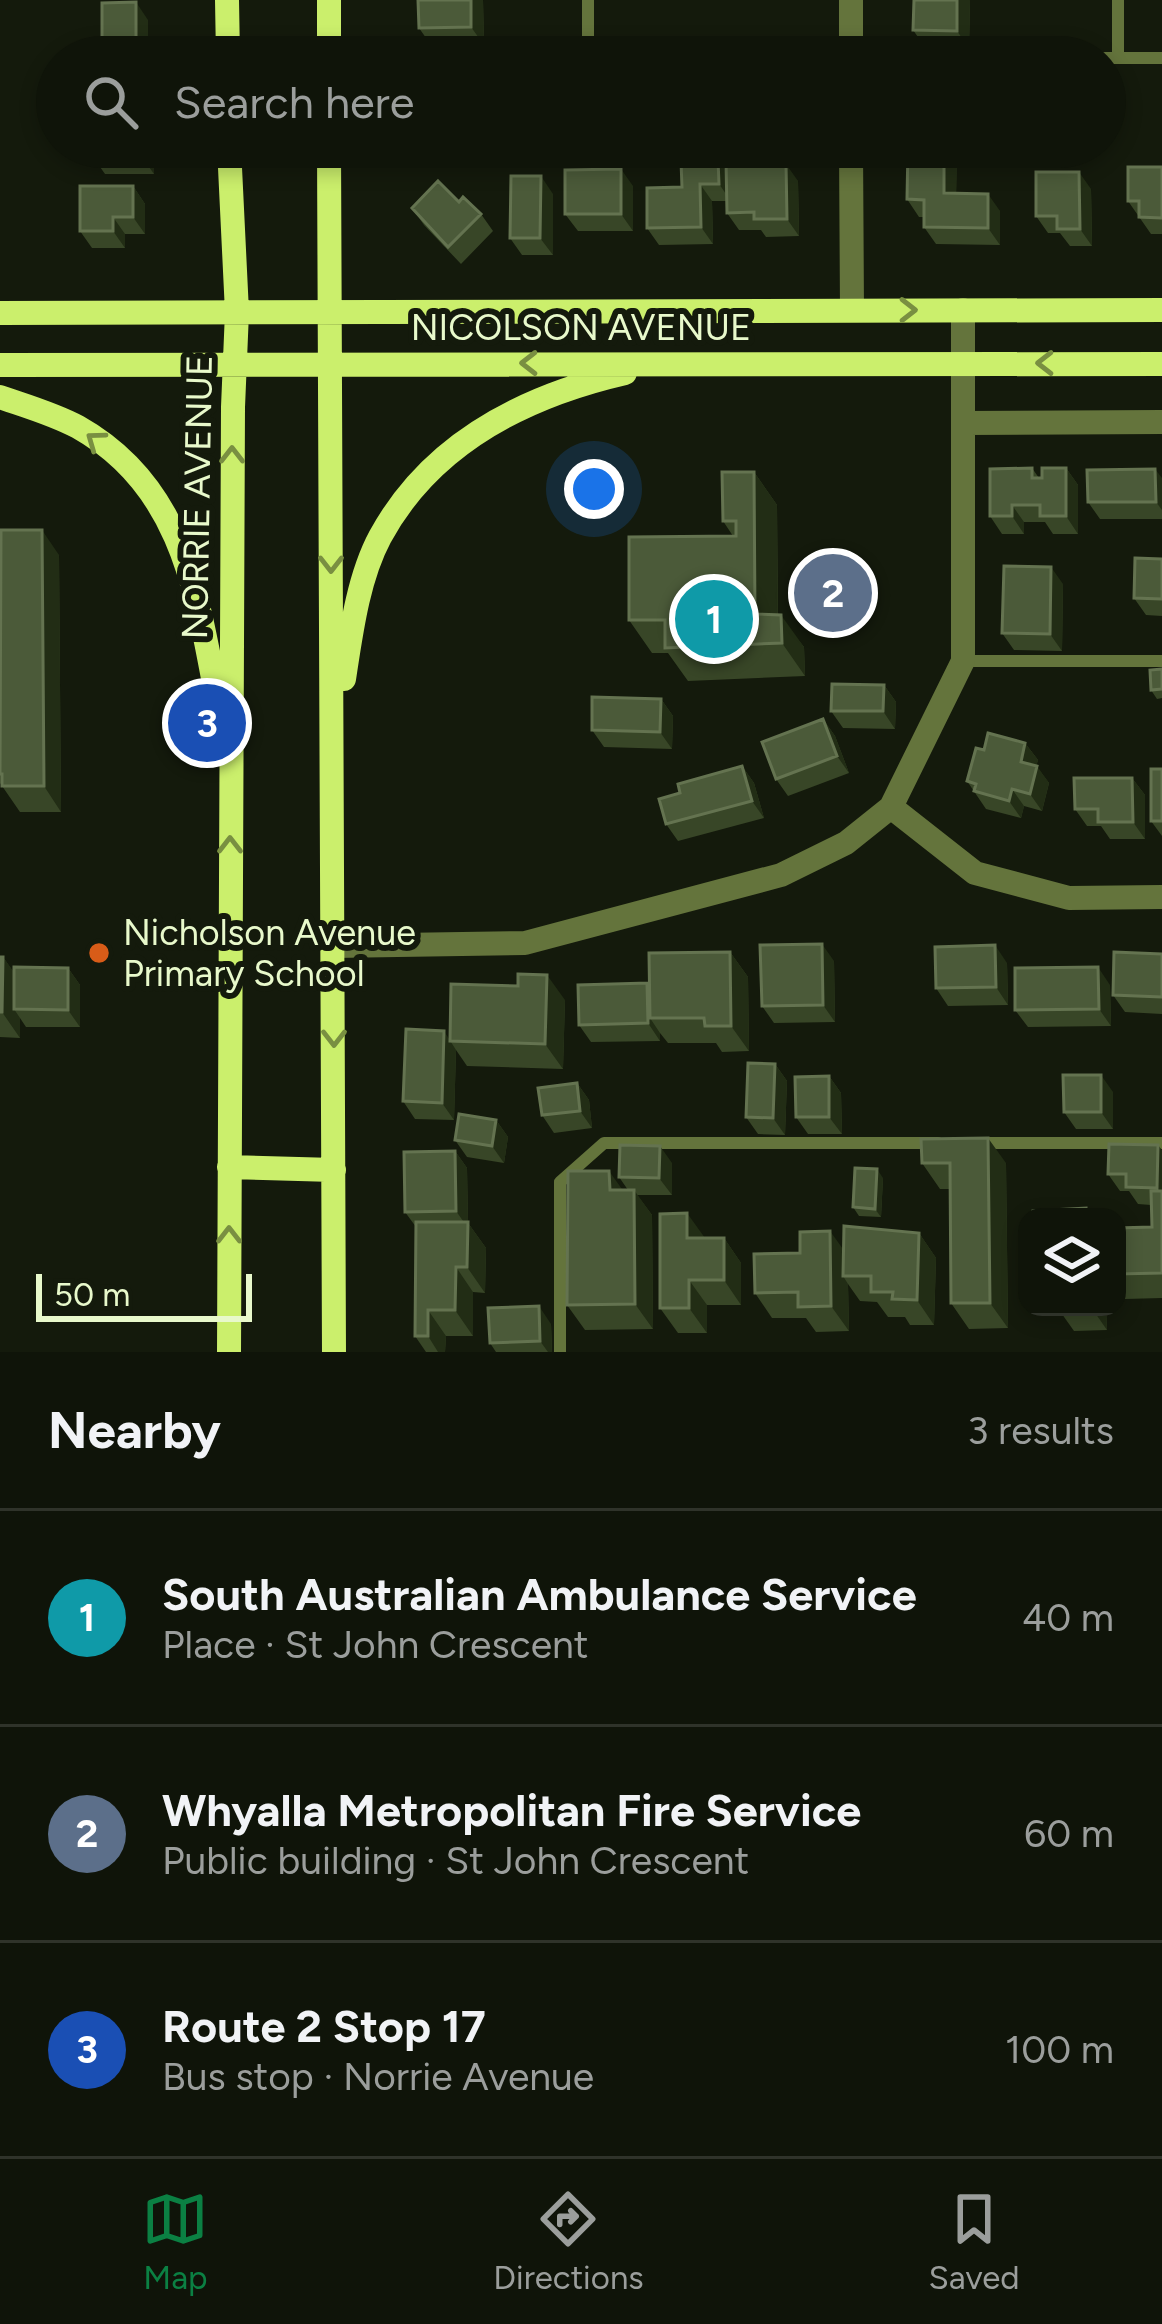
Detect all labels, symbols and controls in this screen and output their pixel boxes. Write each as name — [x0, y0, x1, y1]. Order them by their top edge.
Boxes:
search box — [36, 36, 1126, 168]
icon: search — [78, 69, 144, 135]
text: Search here — [174, 75, 414, 129]
one-way arrow — [900, 297, 918, 323]
street label: NICOLSON AVENUE — [411, 306, 751, 349]
one-way arrow — [519, 350, 537, 376]
one-way arrow — [1035, 350, 1053, 376]
street label: NORRIE AVENUE — [173, 354, 221, 640]
one-way arrow — [86, 432, 108, 454]
one-way arrow — [219, 445, 245, 463]
your location — [564, 459, 624, 519]
pin: 2 — [794, 548, 872, 638]
one-way arrow — [318, 556, 344, 574]
pin: 1 — [675, 574, 753, 664]
pin: 3 — [168, 678, 246, 768]
one-way arrow — [217, 835, 243, 853]
place label: Nicholson Avenue Primary School — [123, 911, 416, 995]
marker: Nicholson Avenue Primary School — [86, 940, 112, 966]
one-way arrow — [321, 1030, 347, 1048]
map controls — [1018, 1208, 1126, 1316]
button: layers — [1018, 1208, 1126, 1316]
one-way arrow — [216, 1225, 242, 1243]
scale bar — [36, 1268, 252, 1321]
text: 50 m — [54, 1275, 130, 1314]
text: Nearby — [48, 1400, 221, 1461]
text: 3 results — [967, 1407, 1114, 1454]
text: South Australian Ambulance Service — [162, 1567, 917, 1621]
text: 1 — [79, 1594, 95, 1641]
text: 40 m — [1022, 1594, 1114, 1641]
text: Place · St John Crescent — [162, 1621, 588, 1668]
text: Whyalla Metropolitan Fire Service — [162, 1783, 861, 1837]
text: 2 — [76, 1810, 98, 1857]
text: 60 m — [1024, 1810, 1114, 1857]
text: Public building · St John Crescent — [162, 1837, 749, 1884]
text: Route 2 Stop 17 — [162, 1999, 486, 2053]
text: 3 — [76, 2026, 98, 2073]
text: 100 m — [1005, 2026, 1114, 2073]
text: Bus stop · Norrie Avenue — [162, 2053, 594, 2100]
tab: Map — [142, 2186, 208, 2297]
tab: Directions — [493, 2186, 644, 2297]
tab: Saved — [929, 2186, 1020, 2297]

